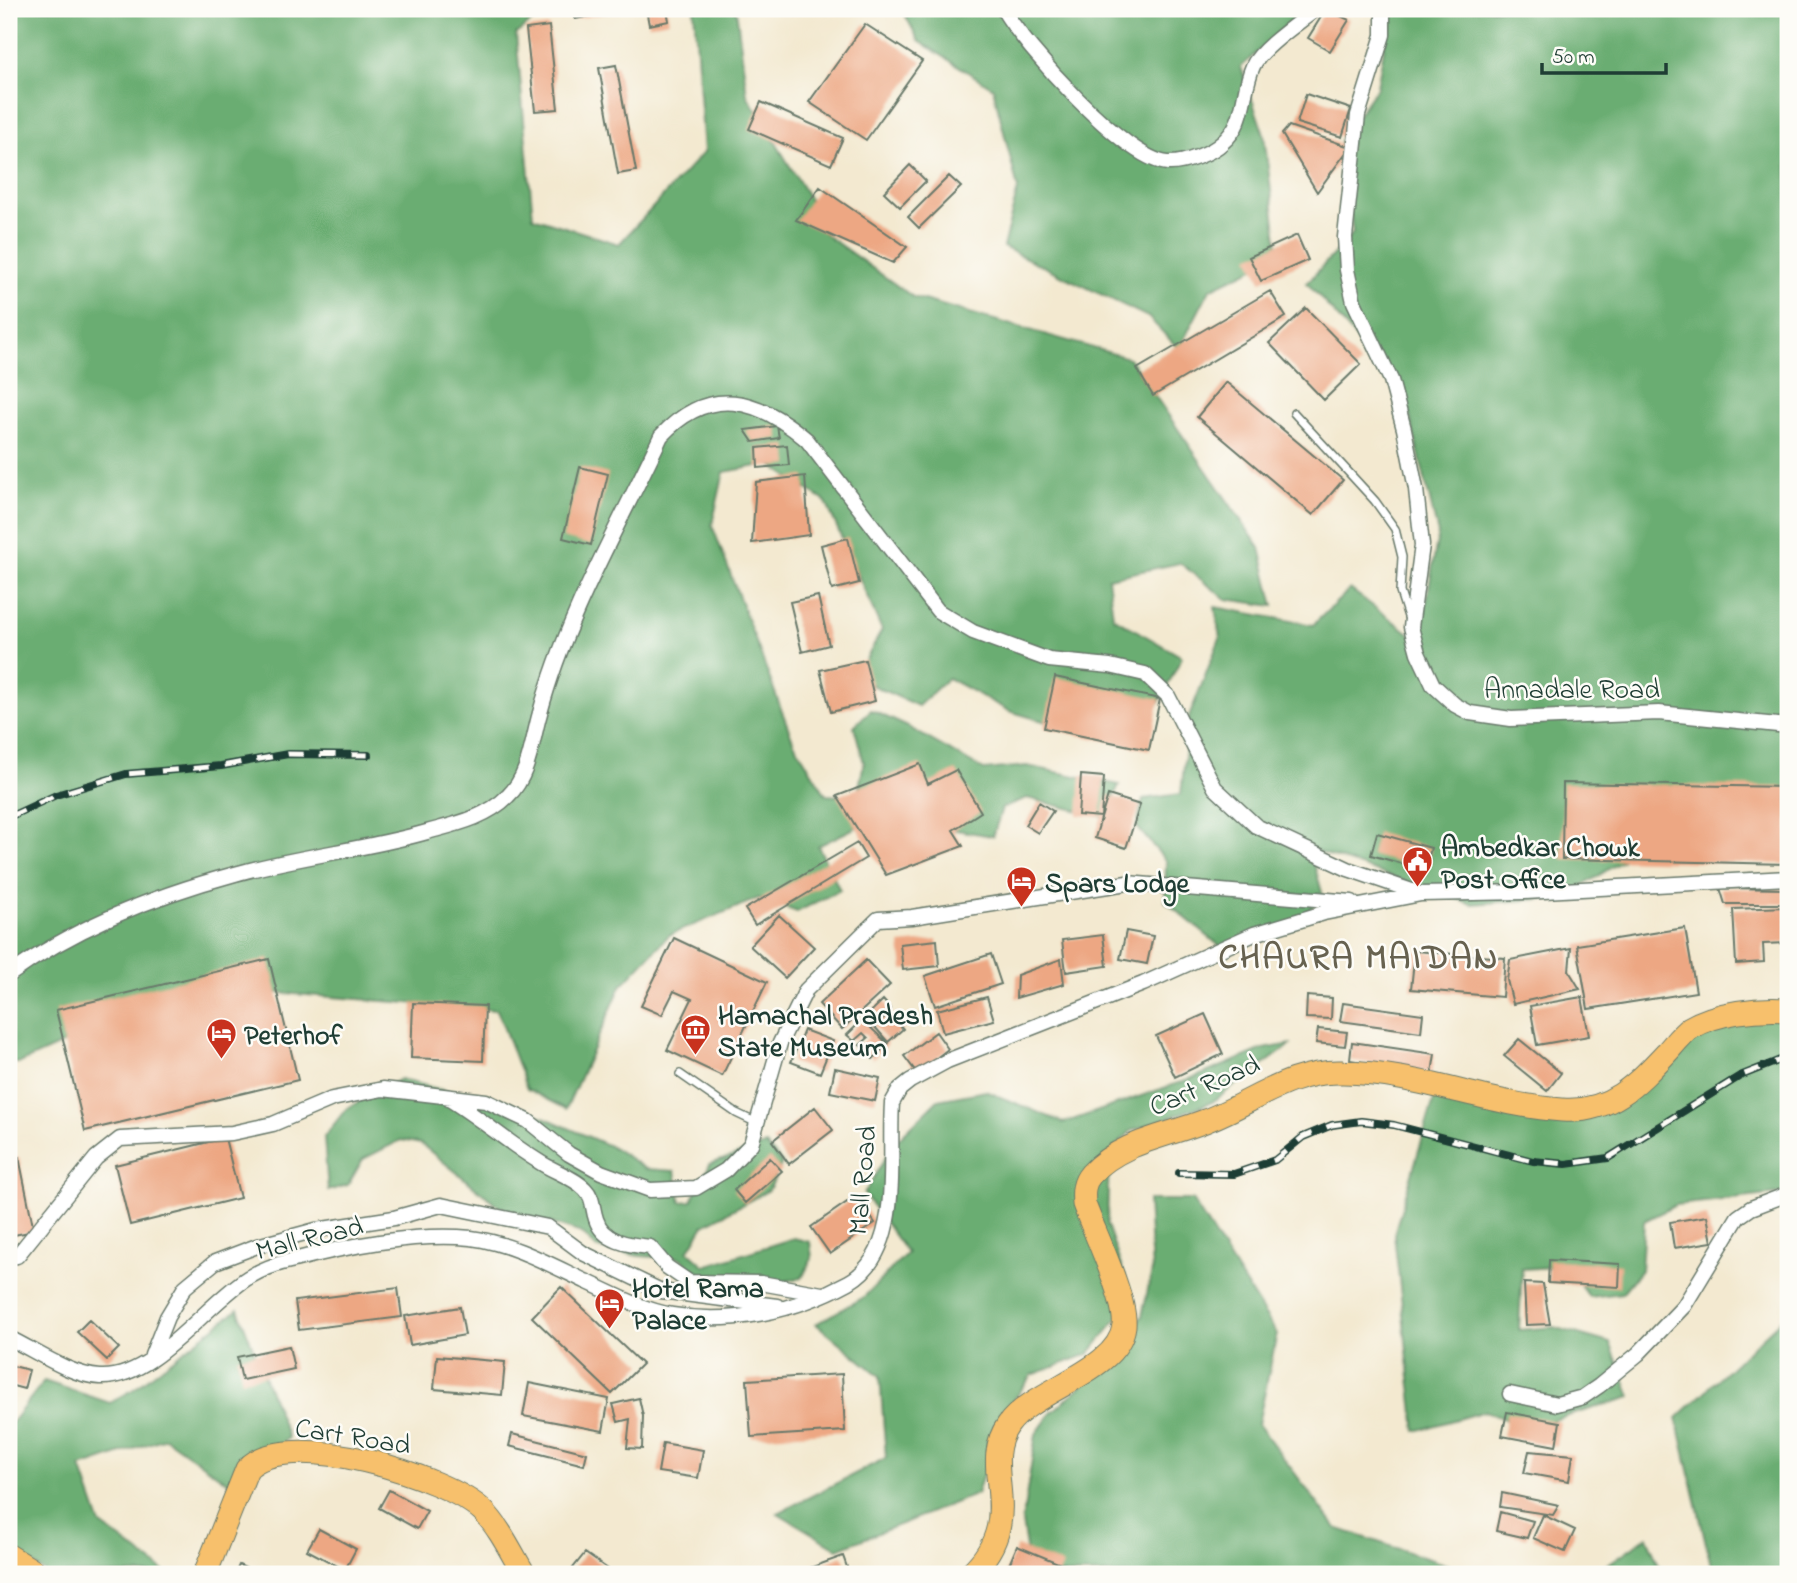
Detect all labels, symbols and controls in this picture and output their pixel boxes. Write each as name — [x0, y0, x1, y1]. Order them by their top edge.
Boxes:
scale bar — [1542, 32, 1666, 76]
text: 50 m — [1552, 43, 1595, 73]
street label: Annadale Road — [1484, 671, 1660, 712]
place label: Ambedkar Chowk Post Office — [1441, 829, 1640, 902]
public building icon: Ambedkar Chowk Post Office — [1401, 845, 1435, 889]
hotel icon: Spars Lodge — [1005, 865, 1039, 909]
place label: Spars Lodge — [1045, 865, 1191, 907]
district label: CHAURA MAIDAN — [1219, 934, 1499, 985]
place label: Hamachal Pradesh State Museum — [718, 997, 933, 1070]
museum icon: Hamachal Pradesh State Museum — [678, 1013, 712, 1057]
hotel icon: Peterhof — [204, 1017, 238, 1061]
place label: Peterhof — [244, 1017, 344, 1058]
street label: Cart Road — [1144, 1045, 1267, 1129]
street label: Mall Road — [839, 1124, 890, 1237]
street label: Mall Road — [252, 1207, 368, 1274]
place label: Hotel Rama Palace — [632, 1270, 764, 1343]
hotel icon: Hotel Rama Palace — [592, 1286, 626, 1330]
street label: Cart Road — [292, 1409, 413, 1468]

